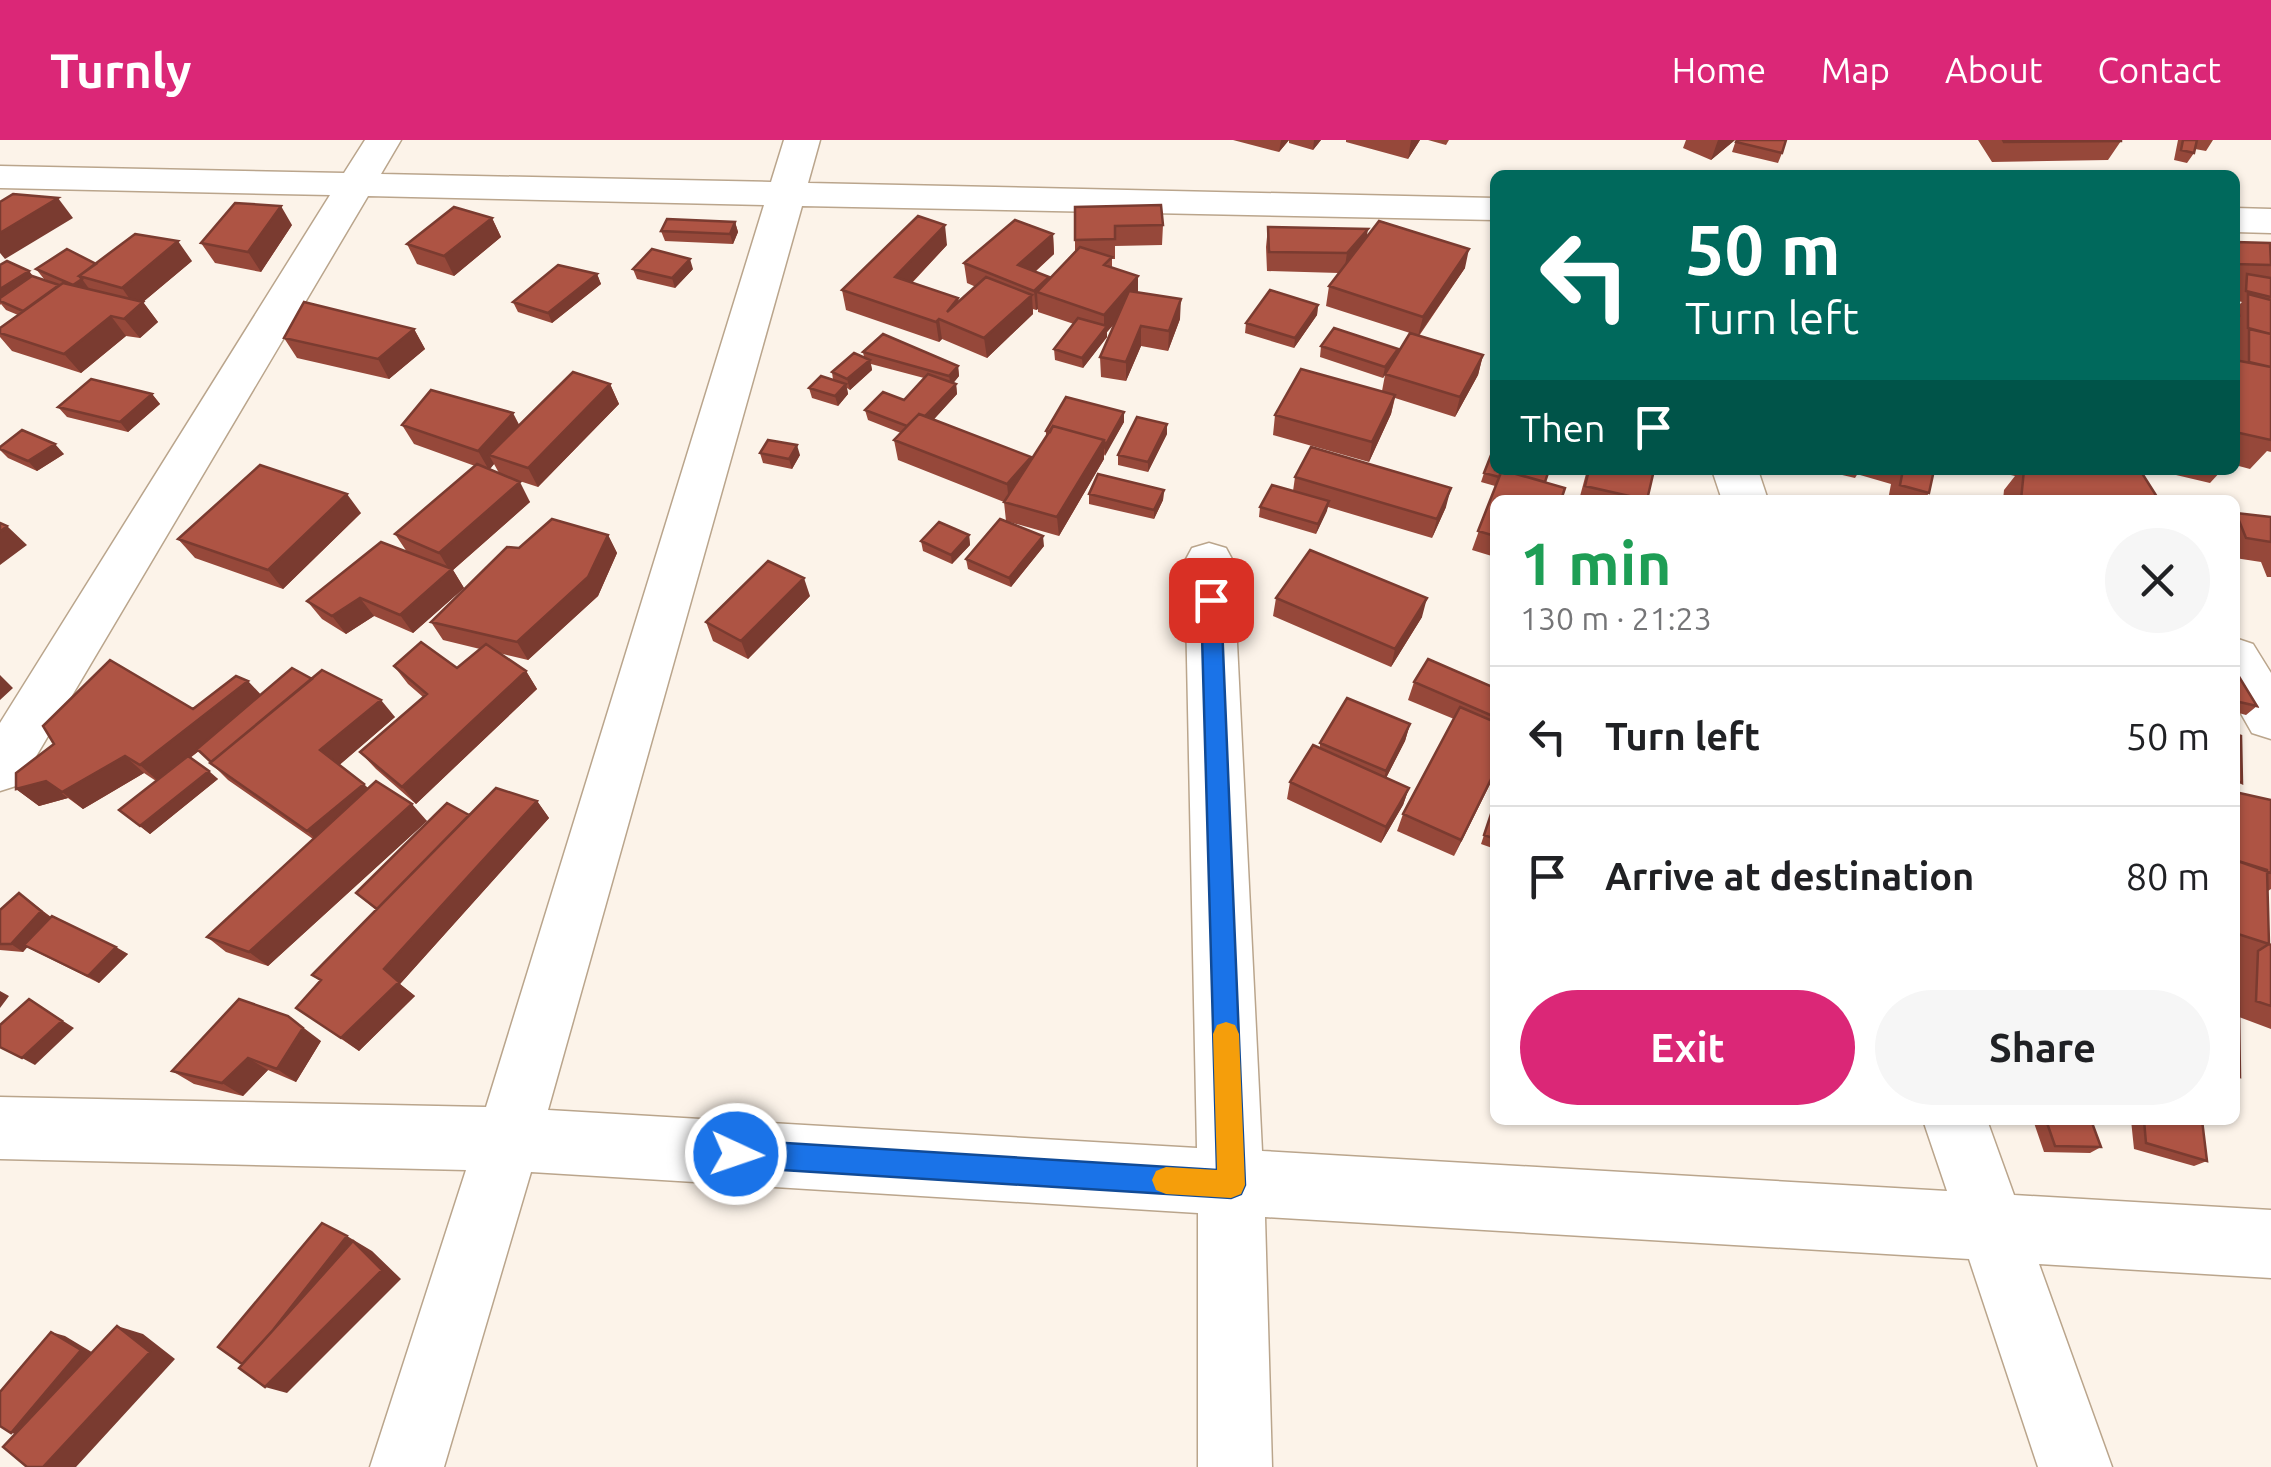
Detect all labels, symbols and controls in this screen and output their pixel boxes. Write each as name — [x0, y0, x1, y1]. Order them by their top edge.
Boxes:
text: Turnly — [50, 43, 192, 97]
text: Home — [1672, 50, 1766, 90]
text: Map — [1821, 50, 1890, 90]
text: About — [1945, 50, 2042, 90]
text: Contact — [2097, 50, 2221, 90]
icon: left — [1520, 210, 1650, 340]
text: 50 m — [1685, 210, 1841, 288]
text: Turn left — [1685, 292, 1859, 343]
icon: arrive — [1626, 400, 1681, 455]
text: Then — [1520, 407, 1606, 449]
button: close — [2105, 528, 2210, 633]
text: 1 min — [1520, 529, 1672, 596]
pin — [1169, 558, 1254, 643]
icon: arrive — [1184, 573, 1239, 628]
text: 130 m · 21:23 — [1520, 600, 1712, 636]
icon: left — [1520, 709, 1575, 764]
text: Turn left — [1605, 715, 1760, 757]
text: 50 m — [2126, 715, 2210, 757]
icon: arrive — [1520, 849, 1575, 904]
text: Arrive at destination — [1605, 855, 1974, 897]
text: 80 m — [2126, 855, 2210, 897]
button: Exit — [1520, 990, 1855, 1105]
button: Share — [1875, 990, 2210, 1105]
position arrow — [684, 1102, 788, 1206]

